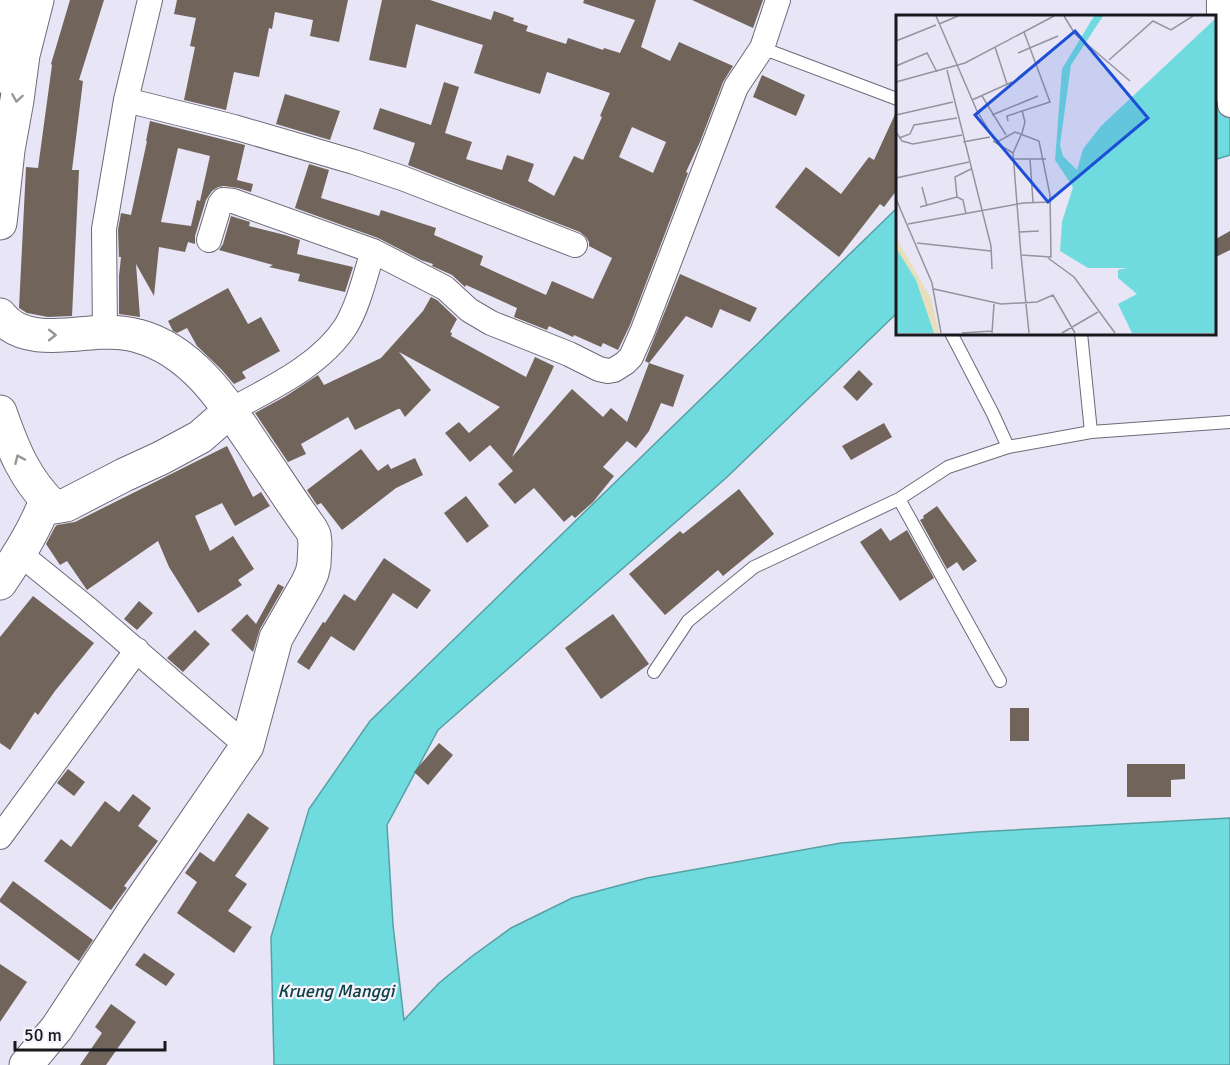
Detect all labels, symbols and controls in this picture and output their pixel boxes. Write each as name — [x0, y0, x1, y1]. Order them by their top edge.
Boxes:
inset map — [896, 15, 1215, 334]
one-way arrow — [12, 94, 24, 103]
one-way arrow — [47, 329, 56, 341]
one-way arrow — [14, 454, 26, 465]
water label: Krueng Manggi — [278, 980, 396, 1002]
scale bar — [15, 1014, 165, 1052]
text: 50 m — [24, 1024, 62, 1046]

